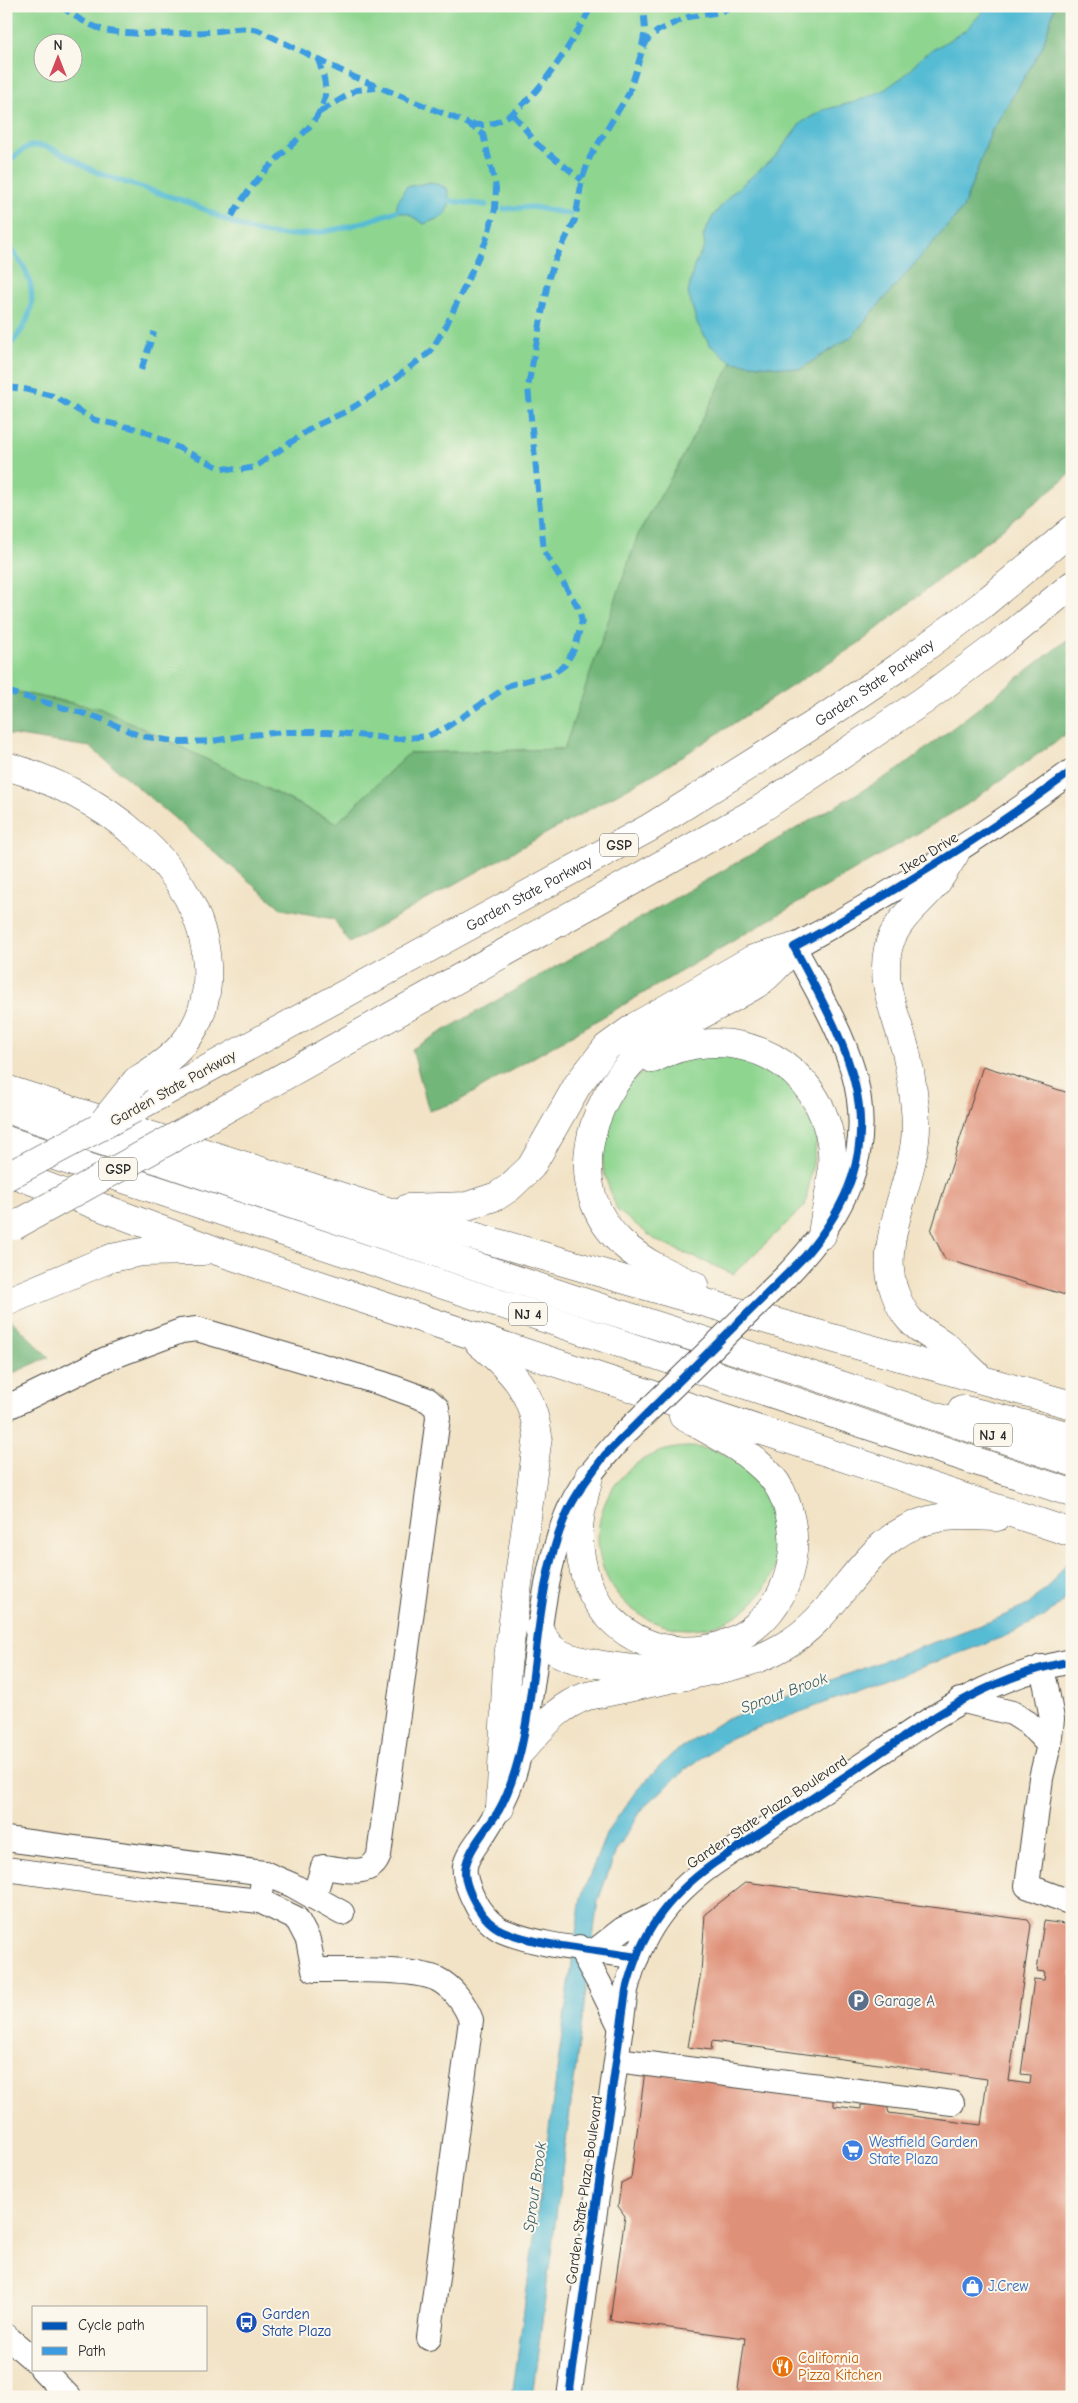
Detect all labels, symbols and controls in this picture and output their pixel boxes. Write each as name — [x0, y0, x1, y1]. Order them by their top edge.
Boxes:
north arrow — [32, 32, 82, 82]
text: N — [53, 37, 63, 54]
street label: Garden State Parkway — [811, 635, 938, 730]
street label: Ikea Drive — [897, 828, 962, 878]
road number: GSP — [600, 834, 638, 856]
street label: Garden State Parkway — [463, 852, 595, 935]
street label: Garden State Parkway — [107, 1046, 239, 1130]
road number: GSP — [99, 1158, 137, 1180]
road number: NJ 4 — [509, 1302, 547, 1326]
road number: NJ 4 — [974, 1424, 1012, 1446]
water label: Sprout Brook — [738, 1669, 830, 1717]
street label: Garden State Plaza Boulevard — [683, 1751, 851, 1873]
parking icon: Garage A — [846, 1989, 870, 2013]
place label: Garage A — [874, 1992, 935, 2010]
street label: Garden State Plaza Boulevard — [562, 2095, 606, 2285]
place label: Westfield Garden State Plaza — [869, 2133, 978, 2168]
supermarket icon: Westfield Garden State Plaza — [841, 2139, 865, 2163]
water label: Sprout Brook — [520, 2141, 550, 2233]
shop icon: J.Crew — [960, 2274, 984, 2298]
place label: J.Crew — [988, 2277, 1029, 2295]
place label: Garden State Plaza — [262, 2305, 332, 2340]
legend — [32, 2306, 208, 2370]
bus stop icon: Garden State Plaza — [234, 2311, 258, 2335]
text: Cycle path — [78, 2316, 145, 2334]
text: Path — [78, 2342, 106, 2360]
place label: California Pizza Kitchen — [798, 2349, 882, 2384]
restaurant icon: California Pizza Kitchen — [770, 2355, 794, 2379]

